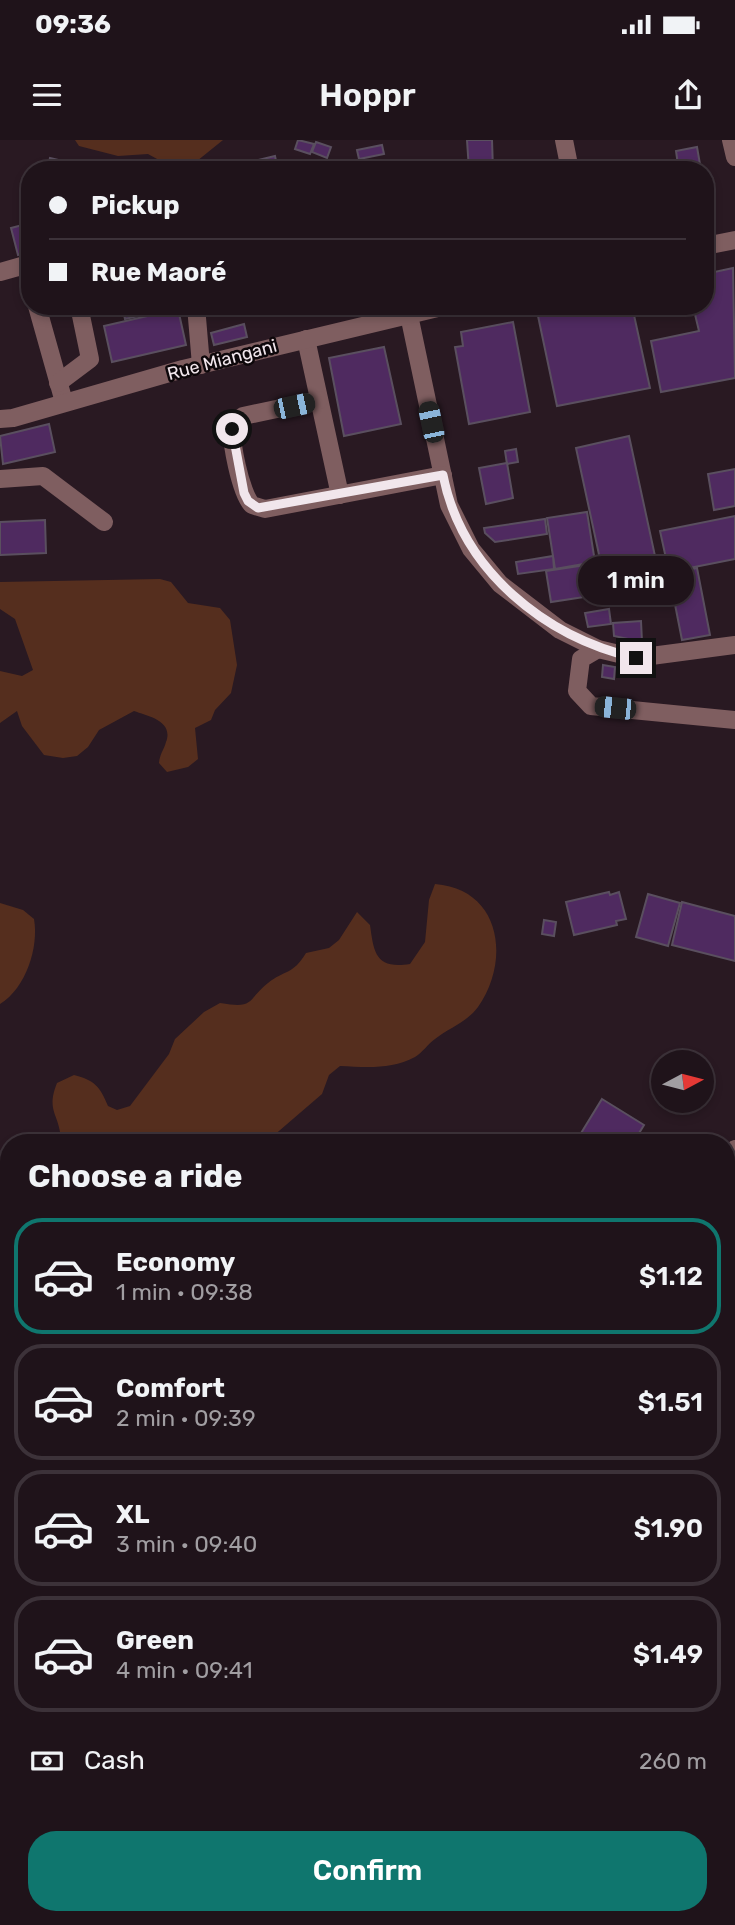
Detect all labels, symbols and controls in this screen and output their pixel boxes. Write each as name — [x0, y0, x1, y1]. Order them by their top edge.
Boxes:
text: 09:36 — [35, 9, 111, 40]
icon: menu — [28, 76, 66, 114]
text: Hoppr — [319, 76, 416, 114]
icon: share — [669, 76, 707, 114]
text: Pickup — [91, 190, 180, 221]
text: Rue Maoré — [91, 257, 227, 288]
street label: Rue Miangani — [165, 335, 279, 385]
car — [272, 391, 317, 421]
car — [417, 399, 446, 445]
route start — [216, 413, 248, 445]
callout: 1 min — [578, 556, 694, 606]
text: 1 min — [607, 566, 665, 594]
route end — [620, 642, 652, 674]
car — [594, 695, 637, 721]
north arrow — [651, 1050, 714, 1113]
map controls — [651, 1050, 714, 1113]
text: Choose a ride — [28, 1157, 242, 1195]
icon: car — [32, 1245, 95, 1308]
text: Economy — [116, 1247, 235, 1278]
text: $1.12 — [639, 1261, 703, 1292]
text: 1 min · 09:38 — [116, 1278, 253, 1306]
icon: car — [32, 1371, 95, 1434]
text: Comfort — [116, 1373, 225, 1404]
text: $1.51 — [638, 1387, 703, 1418]
text: 2 min · 09:39 — [116, 1404, 256, 1432]
icon: car — [32, 1497, 95, 1560]
text: XL — [116, 1499, 149, 1530]
text: $1.90 — [634, 1513, 703, 1544]
text: 3 min · 09:40 — [116, 1530, 257, 1558]
icon: car — [32, 1623, 95, 1686]
text: Green — [116, 1625, 194, 1656]
text: $1.49 — [633, 1639, 703, 1670]
text: 4 min · 09:41 — [116, 1656, 253, 1684]
icon: cash — [28, 1742, 66, 1780]
text: Cash — [84, 1745, 145, 1776]
text: 260 m — [639, 1747, 707, 1775]
button: Confirm — [28, 1831, 707, 1911]

